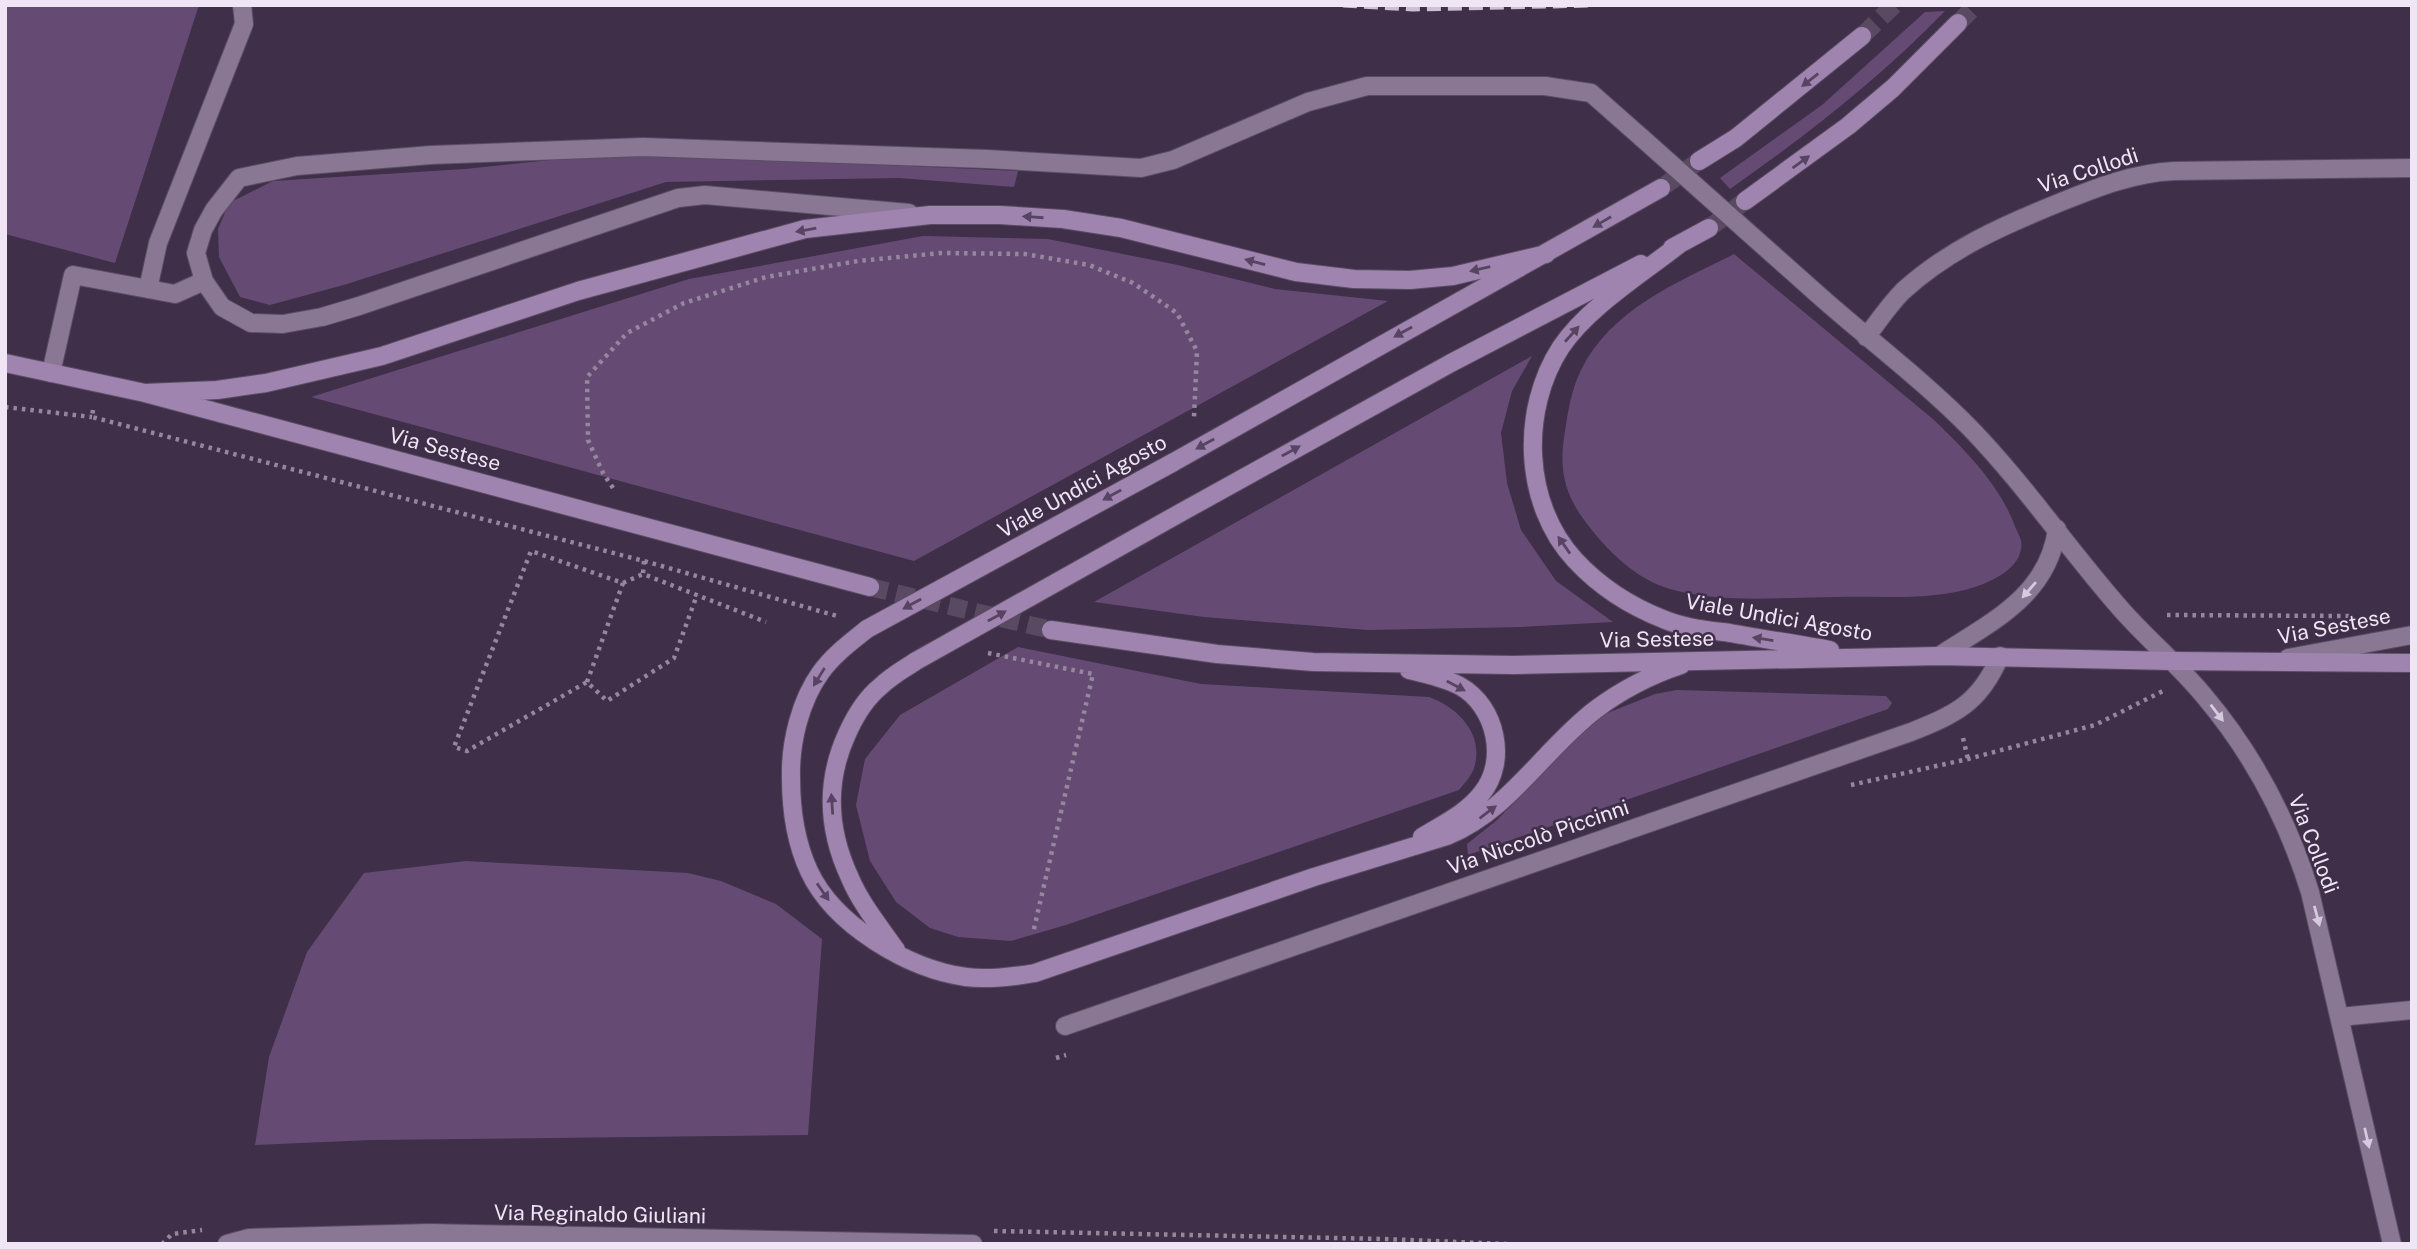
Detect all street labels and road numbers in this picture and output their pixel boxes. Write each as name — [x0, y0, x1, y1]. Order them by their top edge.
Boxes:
street label: Via Collodi — [2035, 142, 2141, 198]
street label: Via Sestese — [386, 422, 504, 476]
street label: Viale Undici Agosto — [993, 429, 1171, 543]
street label: Viale Undici Agosto — [1684, 588, 1874, 646]
street label: Via Sestese — [2275, 603, 2393, 649]
street label: Via Sestese — [1600, 626, 1714, 652]
street label: Via Collodi — [2284, 791, 2344, 897]
street label: Via Niccolò Piccinni — [1444, 794, 1632, 880]
street label: Via Reginaldo Giuliani — [494, 1200, 706, 1228]

